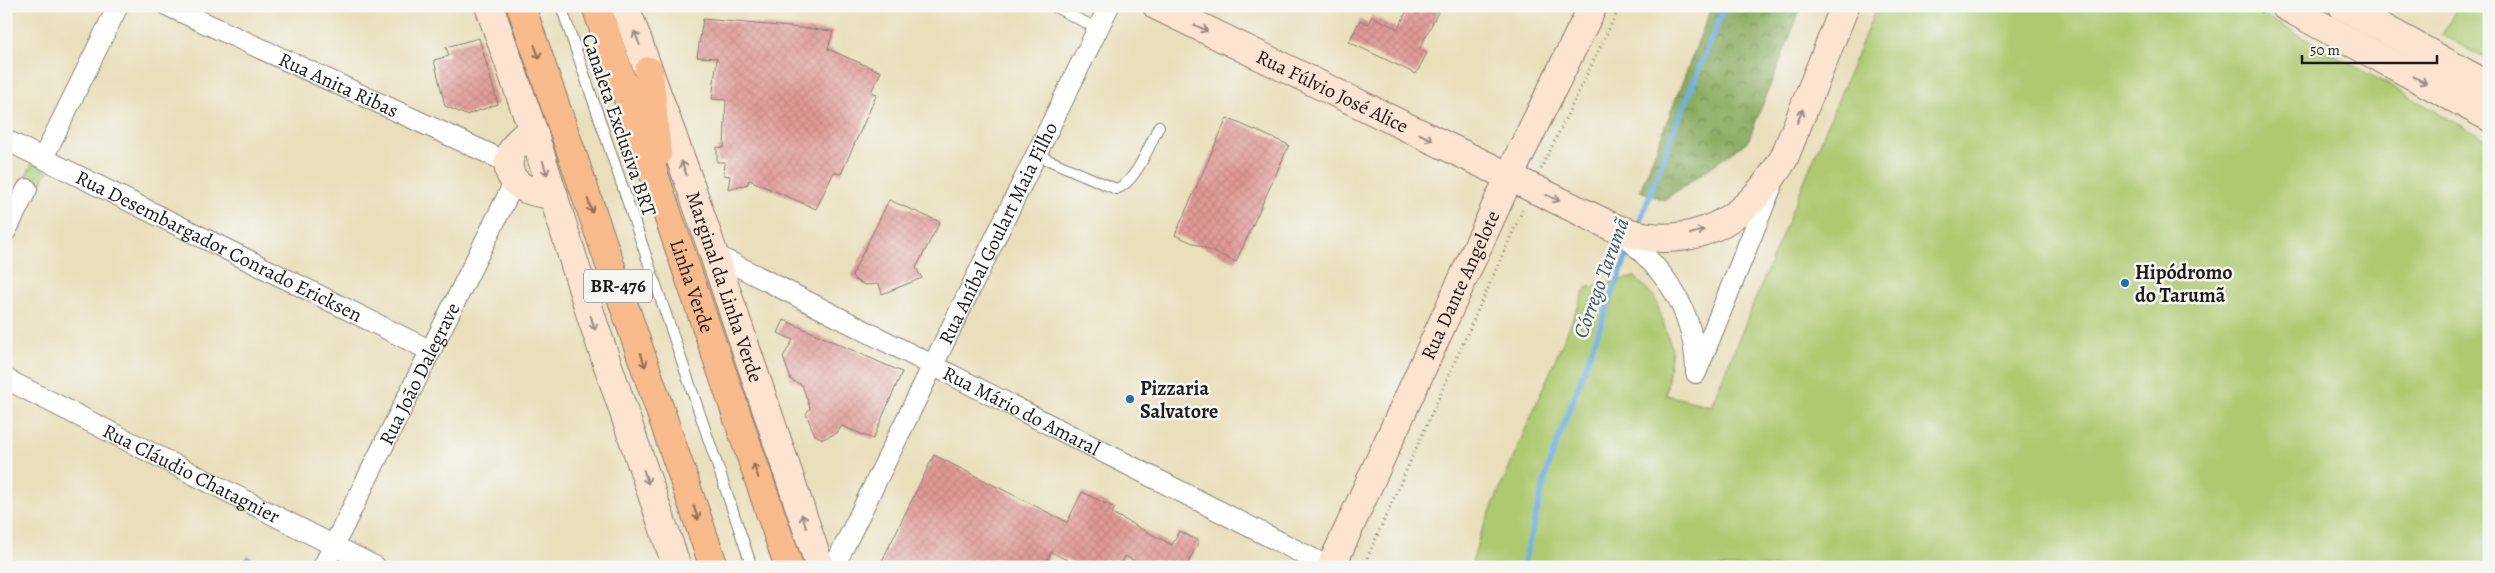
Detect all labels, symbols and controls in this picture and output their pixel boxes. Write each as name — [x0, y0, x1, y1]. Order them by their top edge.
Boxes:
one-way arrow — [1193, 23, 1208, 33]
street label: Canaleta Exclusiva BRT — [575, 30, 663, 220]
one-way arrow — [632, 31, 641, 47]
scale bar — [2302, 32, 2438, 64]
text: 50 m — [2310, 40, 2340, 60]
street label: Rua Fúlvio José Alice — [1252, 43, 1413, 139]
one-way arrow — [533, 44, 542, 60]
street label: Rua Anita Ribas — [275, 45, 403, 124]
one-way arrow — [2413, 75, 2428, 85]
one-way arrow — [1796, 109, 1806, 124]
street label: Rua Aníbal Goulart Maia Filho — [932, 117, 1064, 349]
one-way arrow — [1418, 132, 1433, 142]
one-way arrow — [541, 160, 550, 175]
one-way arrow — [679, 161, 688, 176]
street label: Rua Desembargador Conrado Ericksen — [71, 163, 367, 328]
street label: Marginal da Linha Verde — [680, 188, 768, 384]
one-way arrow — [1545, 193, 1560, 203]
one-way arrow — [586, 198, 595, 213]
street label: Rua Dante Angelote — [1414, 206, 1506, 364]
water label: Córrego Tarumã — [1566, 214, 1636, 342]
one-way arrow — [1689, 227, 1705, 237]
street label: Linha Verde — [665, 237, 719, 337]
place label: Hipódromo do Tarumã — [2135, 259, 2233, 309]
road number: BR-476 — [584, 270, 652, 302]
marker: Hipódromo do Tarumã — [2119, 277, 2131, 289]
street label: Rua João Dalegrave — [372, 298, 466, 449]
one-way arrow — [589, 315, 599, 331]
one-way arrow — [639, 351, 648, 367]
street label: Rua Mário do Amaral — [938, 359, 1105, 462]
place label: Pizzaria Salvatore — [1140, 375, 1218, 425]
marker: Pizzaria Salvatore — [1124, 393, 1136, 405]
street label: Rua Cláudio Chatagnier — [98, 417, 285, 530]
one-way arrow — [751, 464, 760, 479]
one-way arrow — [642, 469, 651, 484]
one-way arrow — [691, 505, 701, 521]
one-way arrow — [799, 513, 808, 529]

